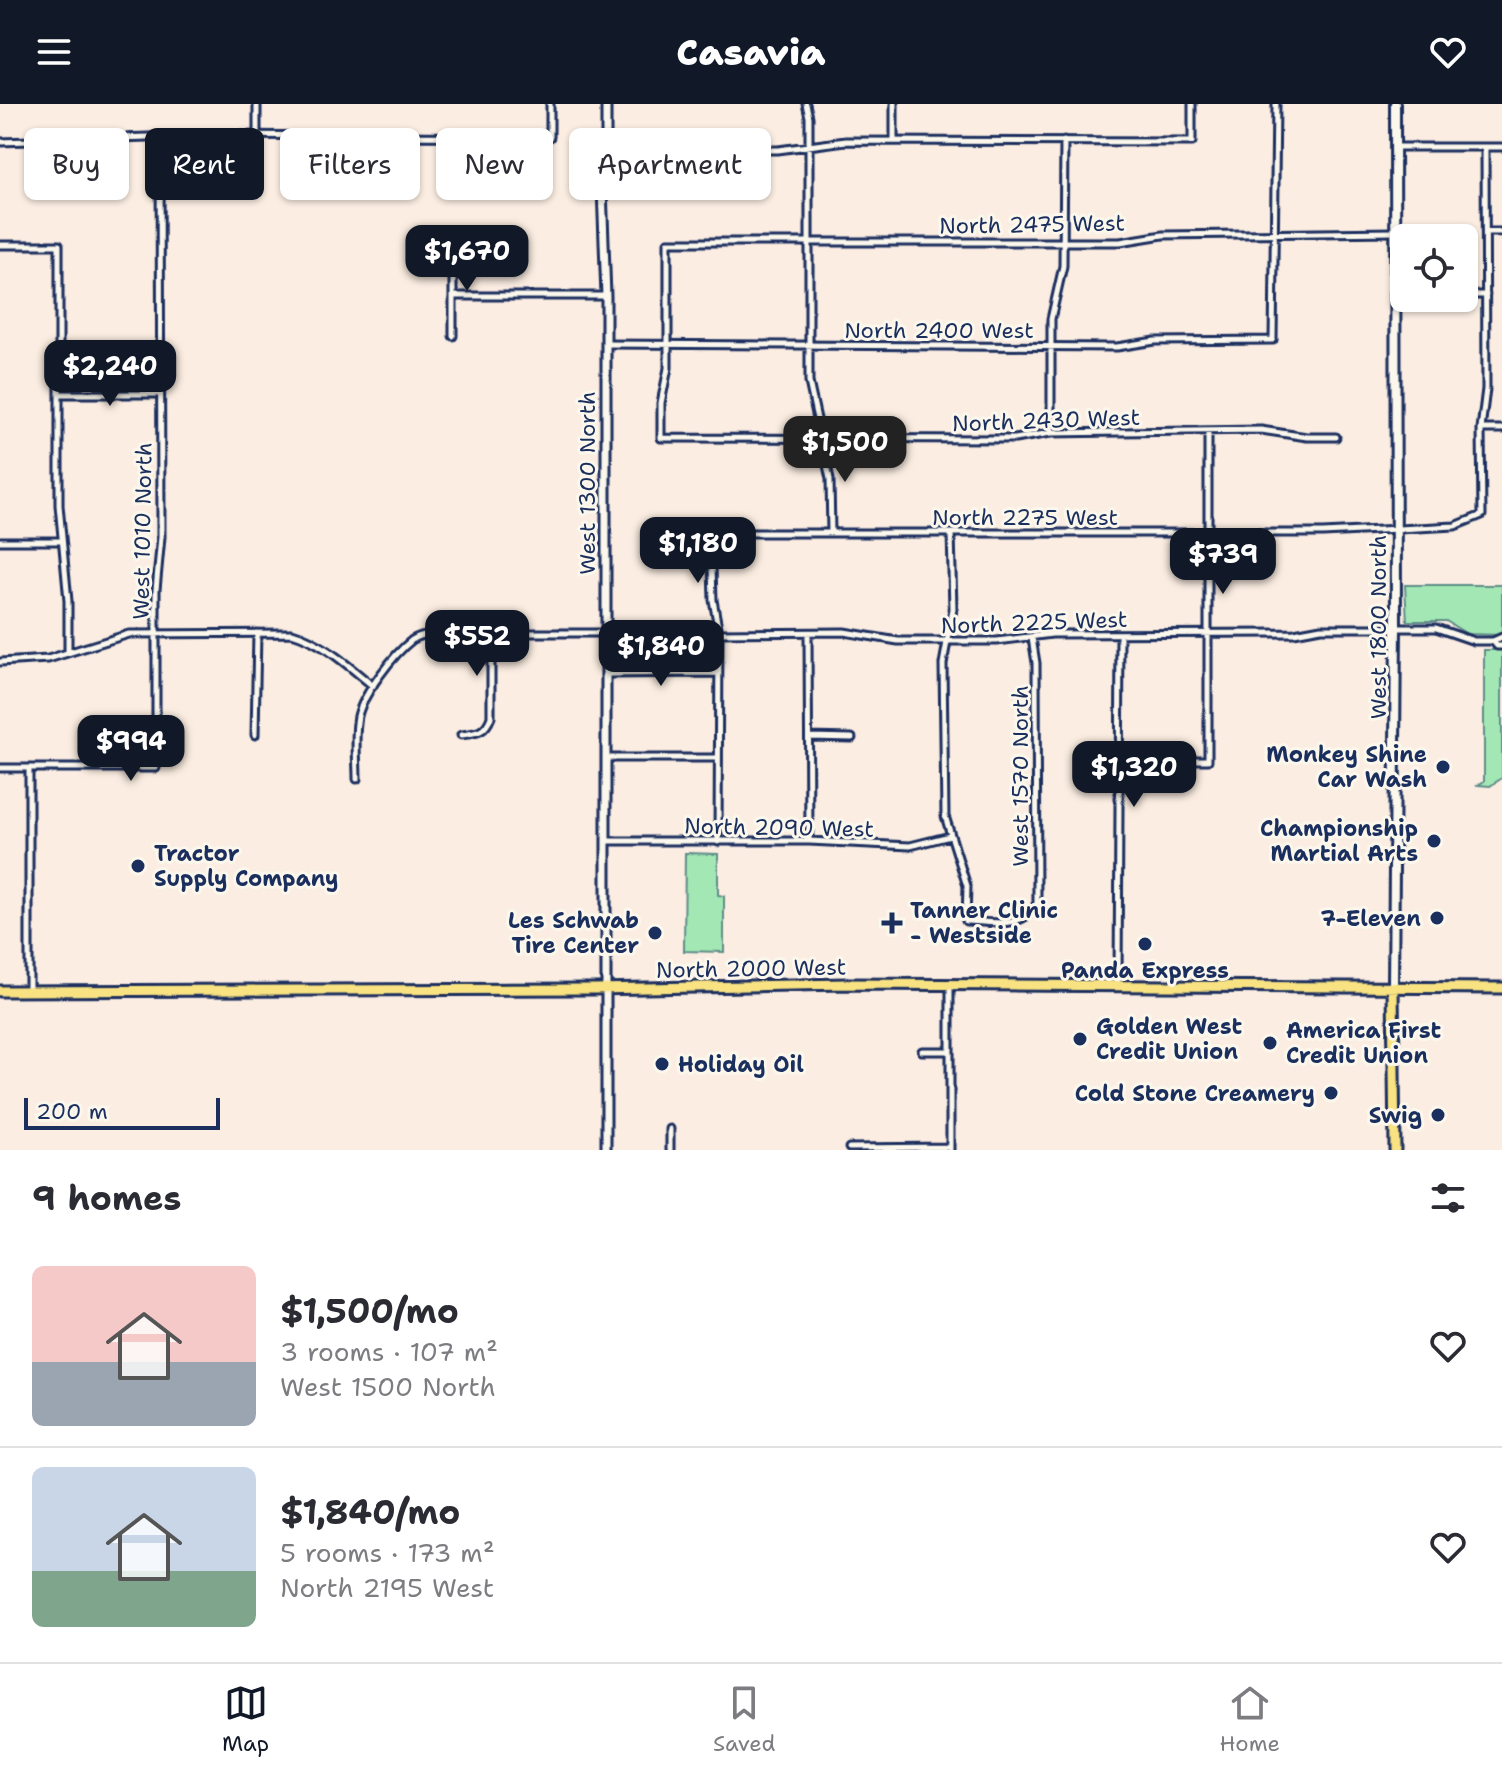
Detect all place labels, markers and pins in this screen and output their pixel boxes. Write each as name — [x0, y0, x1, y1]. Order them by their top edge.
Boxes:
pin: $1,670 — [402, 225, 532, 293]
pin: $2,240 — [45, 340, 175, 408]
pin: $1,500 — [780, 416, 910, 484]
pin: $1,180 — [633, 517, 763, 585]
pin: $739 — [1176, 528, 1270, 596]
pin: $552 — [430, 610, 524, 678]
pin: $1,840 — [596, 620, 726, 688]
pin: $994 — [84, 715, 178, 783]
place label: Monkey Shine Car Wash — [1266, 740, 1427, 794]
pin: $1,320 — [1069, 741, 1199, 809]
marker: Monkey Shine Car Wash — [1434, 758, 1452, 776]
place label: Championship Martial Arts — [1260, 814, 1418, 868]
marker: Championship Martial Arts — [1425, 832, 1443, 850]
place label: Tractor Supply Company — [154, 839, 338, 893]
marker: Tractor Supply Company — [129, 857, 147, 875]
place label: Tanner Clinic - Westside — [910, 896, 1058, 950]
place label: 7-Eleven — [1321, 904, 1421, 933]
place label: Les Schwab Tire Center — [508, 906, 639, 960]
marker: 7-Eleven — [1428, 909, 1446, 927]
marker: Tanner Clinic - Westside — [881, 912, 903, 934]
marker: Les Schwab Tire Center — [646, 924, 664, 942]
marker: Panda Express — [1136, 935, 1154, 953]
place label: Panda Express — [1061, 956, 1229, 985]
place label: Golden West Credit Union — [1096, 1012, 1242, 1066]
place label: America First Credit Union — [1286, 1016, 1441, 1070]
marker: Golden West Credit Union — [1071, 1030, 1089, 1048]
marker: America First Credit Union — [1261, 1034, 1279, 1052]
place label: Holiday Oil — [678, 1050, 804, 1079]
marker: Holiday Oil — [653, 1055, 671, 1073]
place label: Cold Stone Creamery — [1075, 1079, 1315, 1108]
marker: Cold Stone Creamery — [1322, 1084, 1340, 1102]
place label: Swig — [1369, 1101, 1422, 1130]
marker: Swig — [1429, 1106, 1447, 1124]

